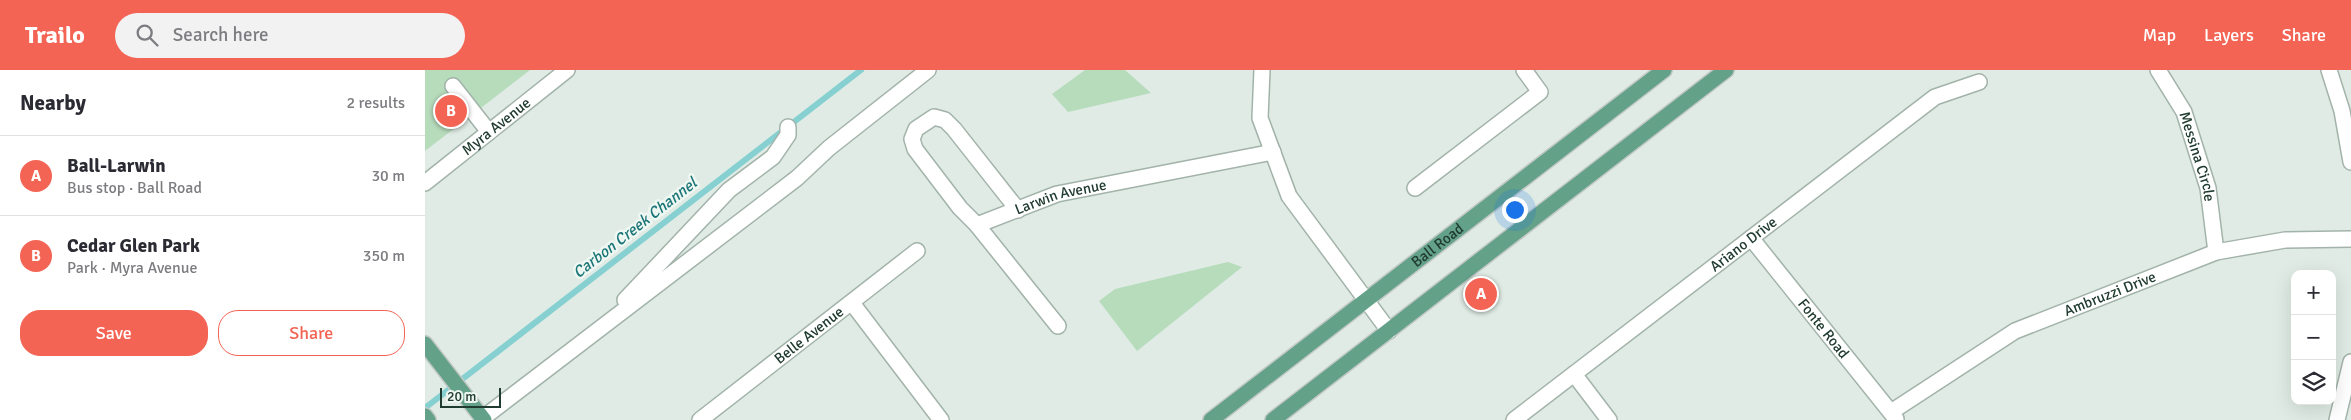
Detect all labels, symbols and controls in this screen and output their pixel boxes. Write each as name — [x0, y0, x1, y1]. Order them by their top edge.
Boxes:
search box — [115, 13, 465, 58]
text: Trailo — [25, 20, 85, 50]
icon: search — [133, 21, 161, 49]
text: Search here — [173, 23, 269, 47]
text: Map — [2143, 24, 2176, 46]
text: Layers — [2204, 24, 2254, 46]
text: Share — [2282, 24, 2326, 46]
text: Nearby — [20, 90, 86, 116]
pin: B — [435, 92, 467, 130]
text: 2 results — [346, 93, 405, 113]
street label: Myra Avenue — [458, 94, 534, 159]
street label: Messina Circle — [2175, 109, 2219, 203]
text: Ball-Larwin — [67, 154, 166, 178]
text: A — [31, 166, 41, 186]
text: 30 m — [371, 166, 405, 186]
water label: Carbon Creek Channel — [569, 173, 702, 283]
street label: Larwin Avenue — [1012, 176, 1108, 219]
text: Bus stop · Ball Road — [67, 178, 202, 198]
your location — [1502, 197, 1528, 223]
street label: Ariano Drive — [1706, 213, 1780, 275]
street label: Ball Road — [1408, 219, 1467, 271]
text: Cedar Glen Park — [67, 234, 200, 258]
text: B — [31, 246, 41, 266]
text: 350 m — [363, 246, 405, 266]
text: Park · Myra Avenue — [67, 258, 198, 278]
street label: Ambruzzi Drive — [2061, 268, 2158, 320]
map controls — [2291, 270, 2336, 405]
button: + — [2291, 270, 2336, 315]
pin: A — [1465, 275, 1497, 313]
street label: Fonte Road — [1794, 295, 1853, 362]
street label: Belle Avenue — [771, 303, 847, 368]
button: Save — [20, 310, 208, 356]
button: Share — [218, 310, 405, 356]
button: − — [2291, 315, 2336, 360]
button: layers — [2291, 360, 2336, 405]
scale bar — [440, 385, 501, 408]
text: 20 m — [447, 388, 476, 405]

